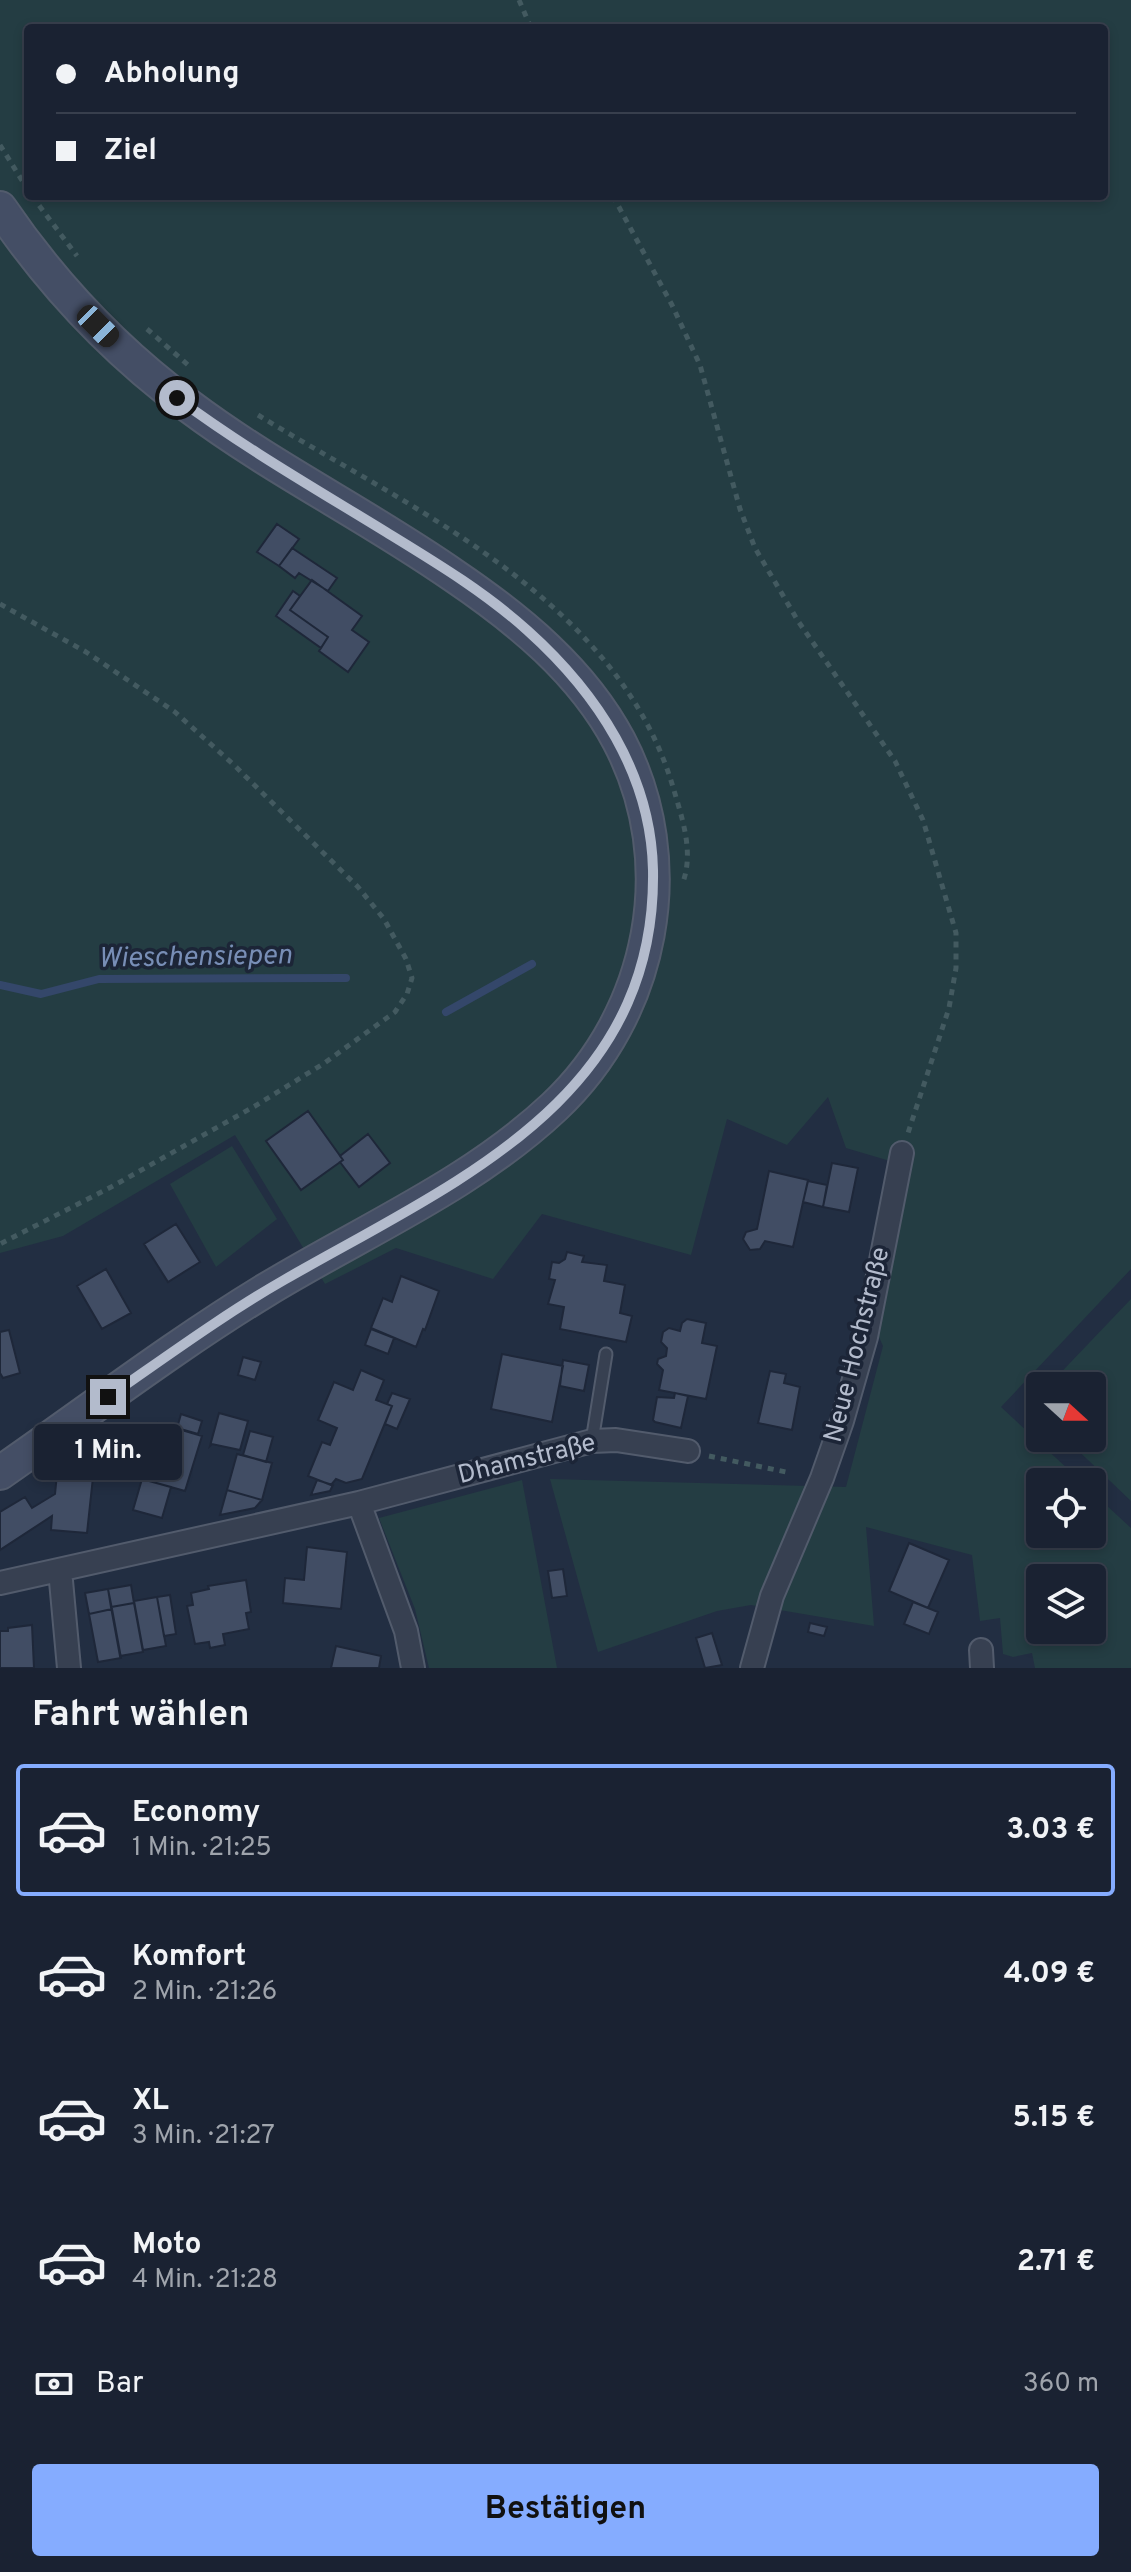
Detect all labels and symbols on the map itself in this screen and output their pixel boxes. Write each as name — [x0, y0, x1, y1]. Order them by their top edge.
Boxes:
car — [73, 301, 123, 351]
route start — [159, 380, 195, 416]
water label: Wieschensiepen — [98, 938, 292, 978]
street label: Neue Hochstraße — [818, 1244, 898, 1446]
north arrow — [1026, 1372, 1106, 1452]
route end — [90, 1379, 126, 1415]
callout: 1 Min. — [34, 1425, 182, 1481]
street label: Dhamstraße — [455, 1427, 599, 1493]

